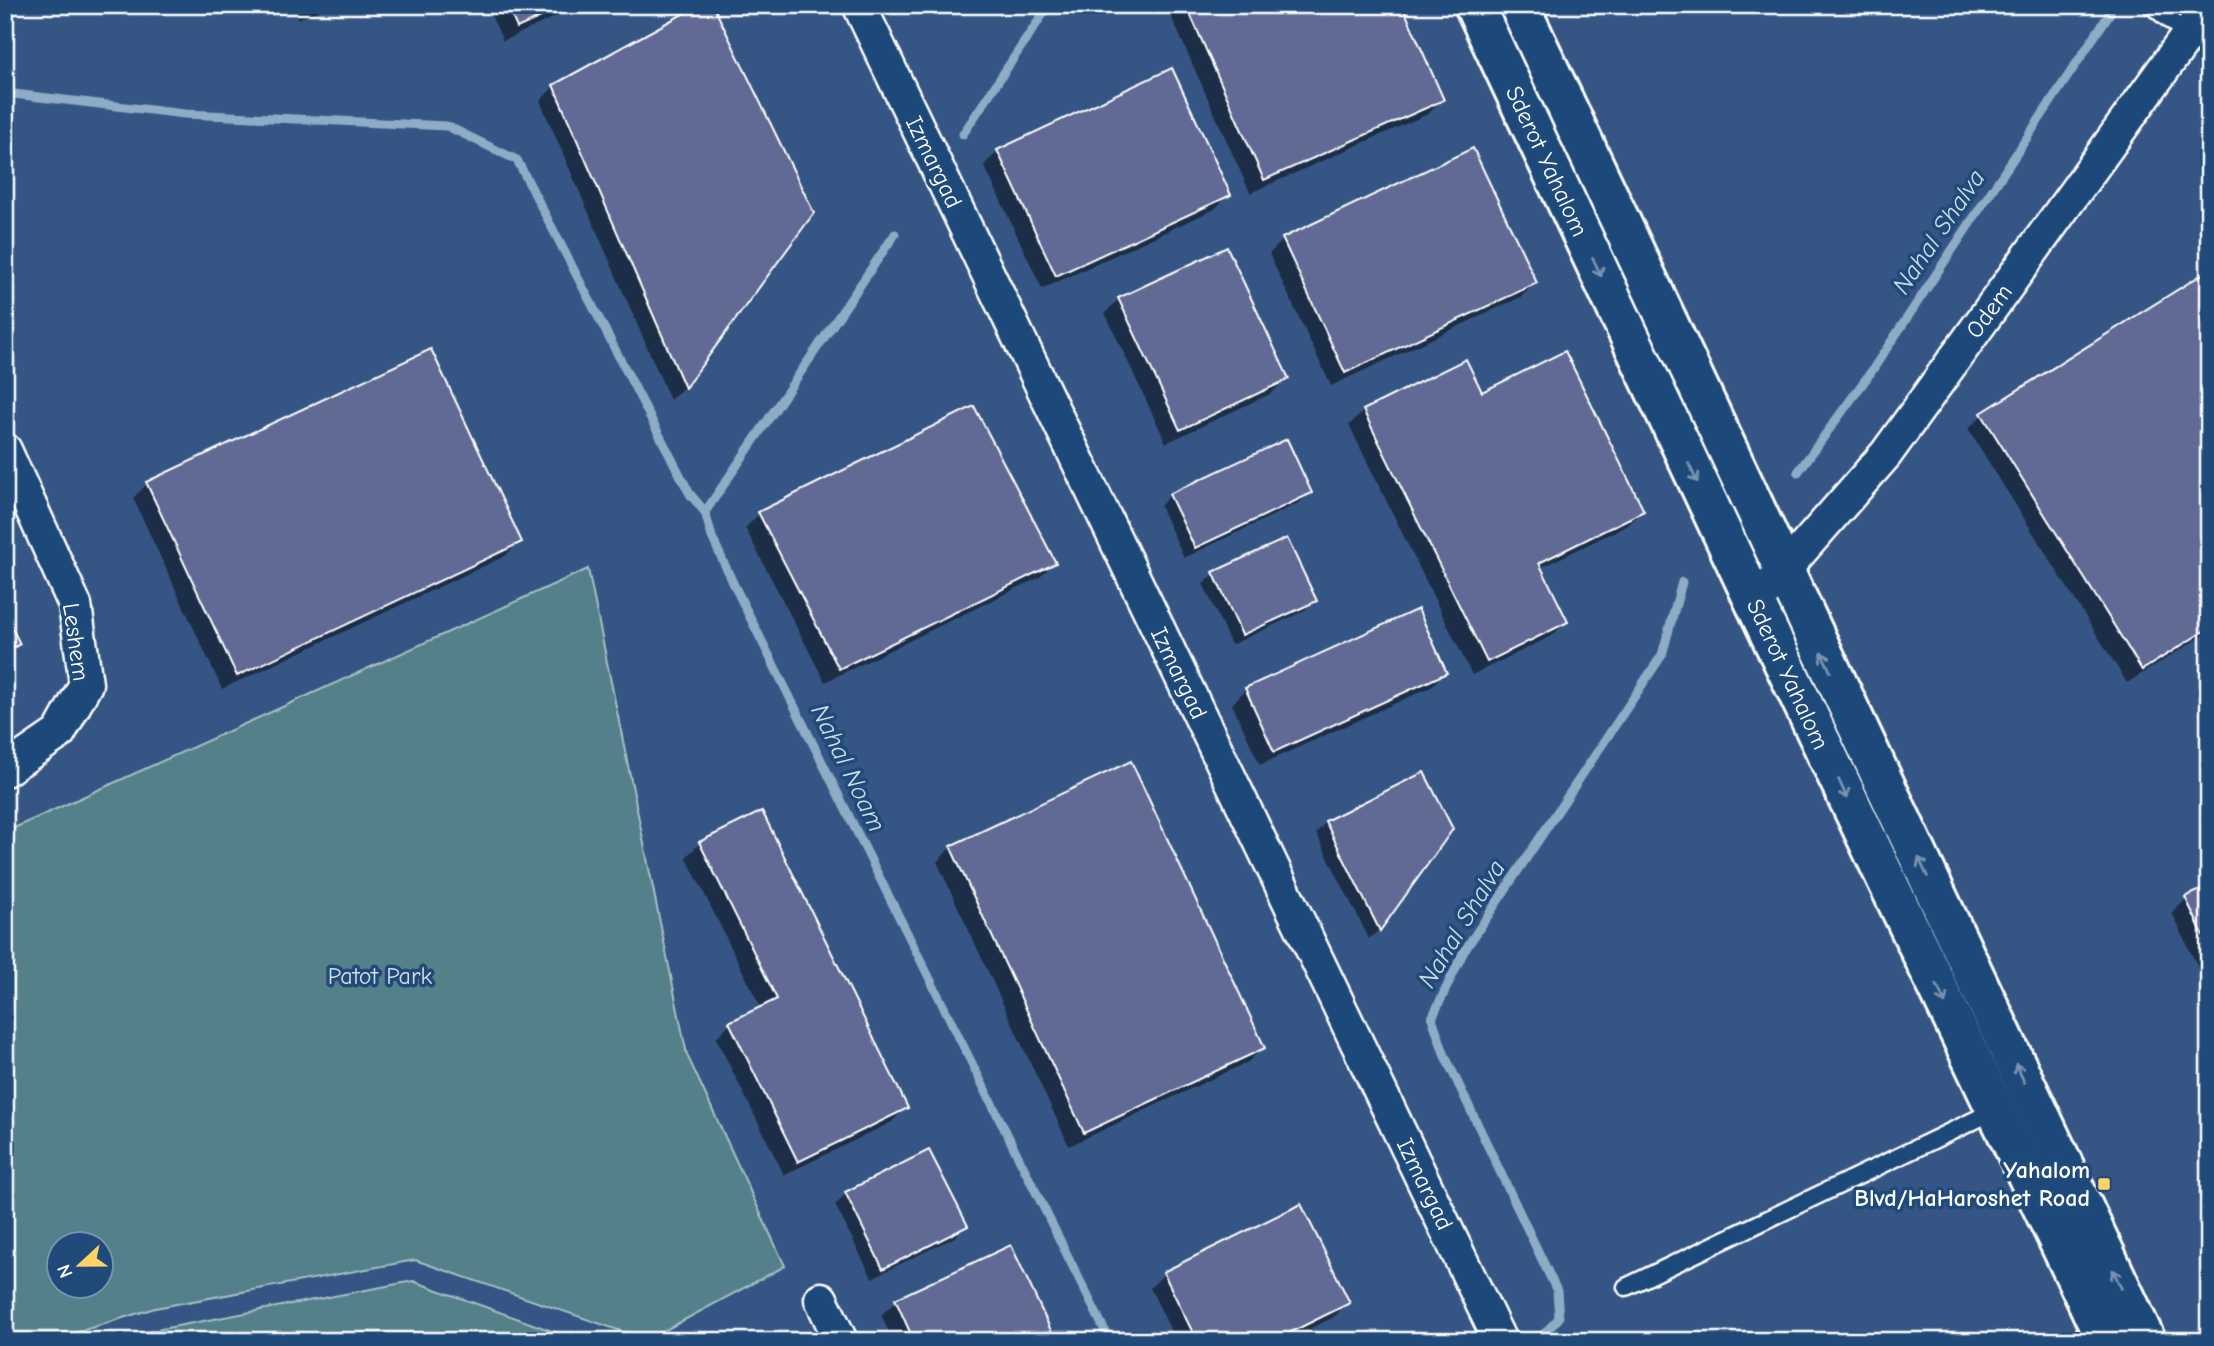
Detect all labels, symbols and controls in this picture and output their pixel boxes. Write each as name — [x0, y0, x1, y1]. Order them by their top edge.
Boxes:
street label: Sderot Yahalom — [1500, 81, 1594, 241]
street label: Izmargad — [900, 112, 968, 212]
water label: Nahal Shalva — [1886, 164, 1992, 300]
one-way arrow — [1591, 256, 1604, 277]
street label: Odem — [1960, 278, 2018, 344]
one-way arrow — [1687, 462, 1701, 483]
street label: Sderot Yahalom — [1741, 594, 1835, 754]
street label: Leshem — [57, 601, 95, 683]
street label: Izmargad — [1145, 623, 1213, 723]
one-way arrow — [1818, 652, 1832, 673]
water label: Nahal Noam — [804, 699, 892, 837]
one-way arrow — [1837, 778, 1850, 799]
water label: Nahal Shalva — [1412, 855, 1512, 993]
one-way arrow — [1915, 857, 1928, 878]
park label: Patot Park — [328, 962, 433, 990]
one-way arrow — [1935, 983, 1948, 1005]
one-way arrow — [2012, 1063, 2026, 1084]
street label: Izmargad — [1391, 1134, 1459, 1234]
place label: Yahalom Blvd/HaHaroshet Road — [1854, 1156, 2090, 1212]
marker: Yahalom Blvd/HaHaroshet Road — [2096, 1176, 2112, 1192]
north arrow — [46, 1230, 116, 1300]
text: N — [53, 1261, 78, 1281]
one-way arrow — [2109, 1269, 2123, 1290]

